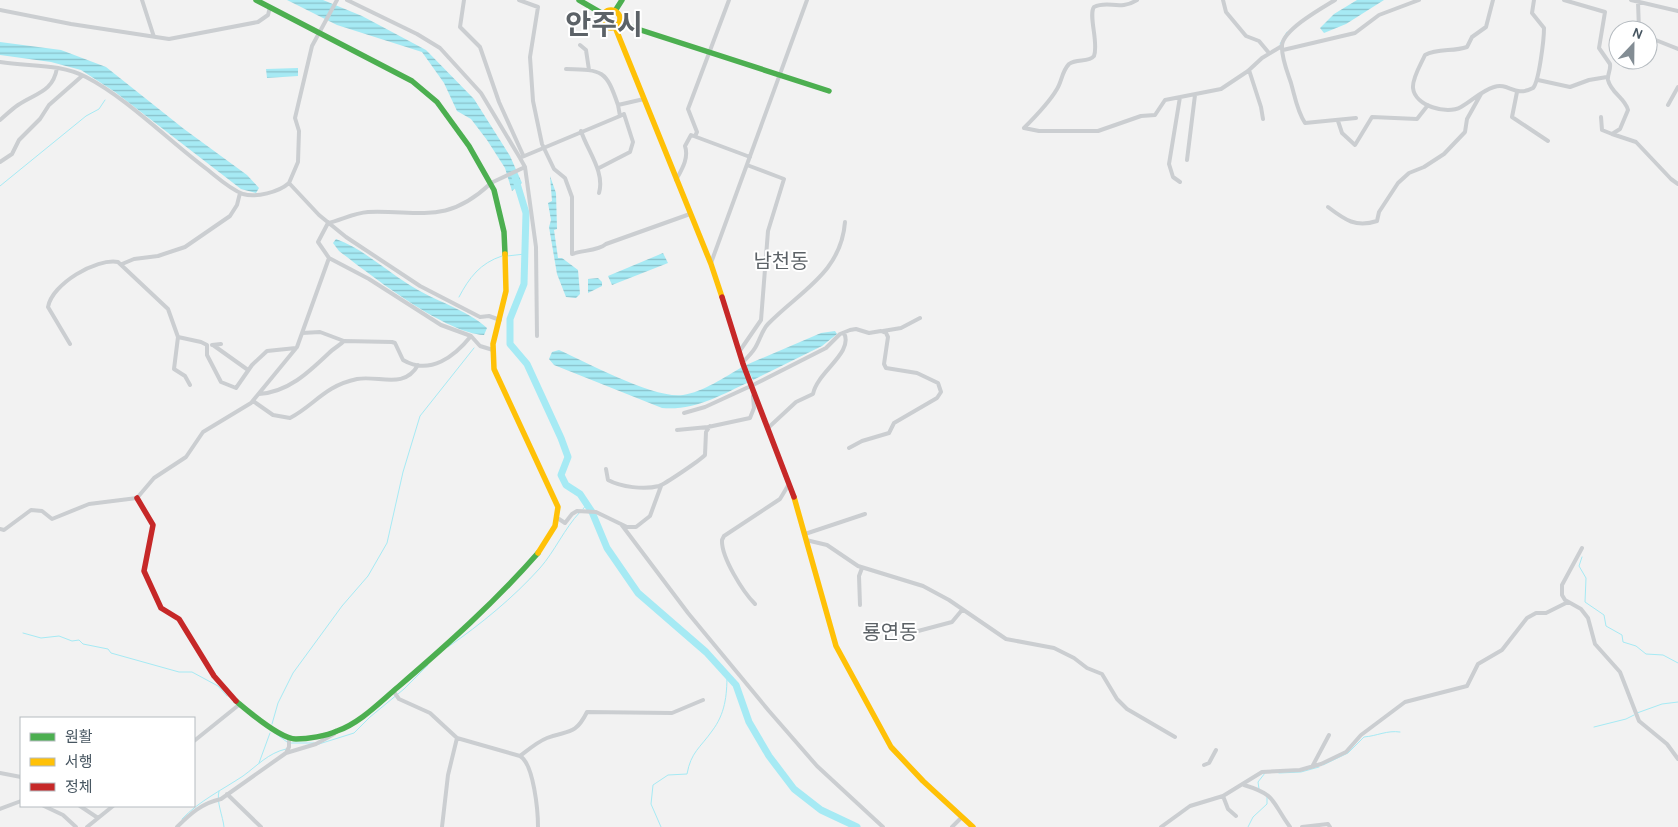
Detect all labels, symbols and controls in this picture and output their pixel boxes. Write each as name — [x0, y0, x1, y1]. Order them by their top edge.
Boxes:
district label: 안주시 — [565, 8, 643, 41]
north arrow — [1608, 20, 1658, 70]
text: N — [1630, 24, 1646, 43]
district label: 남천동 — [753, 250, 809, 273]
district label: 룡연동 — [862, 621, 918, 644]
legend — [20, 717, 195, 807]
text: 원활 — [65, 728, 93, 746]
text: 서행 — [65, 753, 93, 771]
text: 정체 — [65, 778, 93, 796]

